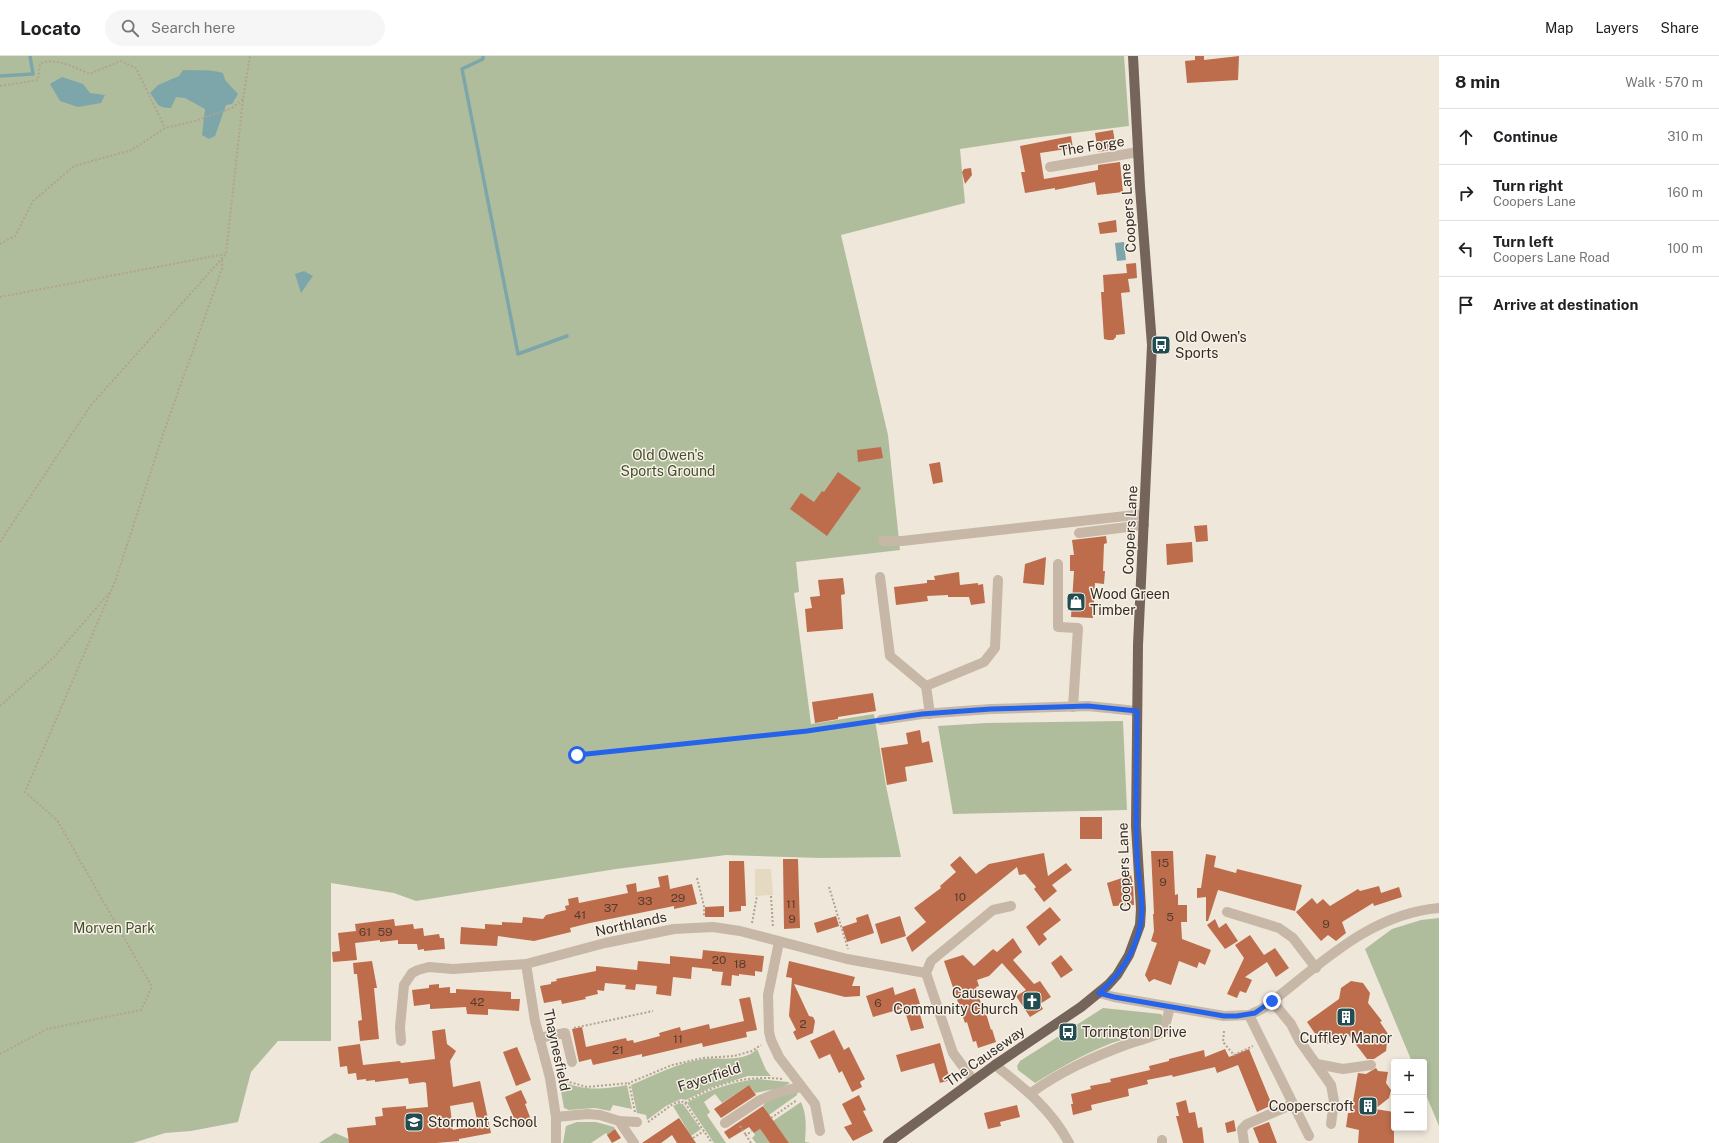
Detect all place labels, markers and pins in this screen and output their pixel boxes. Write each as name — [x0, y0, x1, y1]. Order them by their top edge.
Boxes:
place label: Old Owen's Sports — [1175, 329, 1247, 361]
bus stop icon: Old Owen's Sports — [1150, 334, 1172, 356]
place label: Wood Green Timber — [1090, 586, 1170, 618]
shop icon: Wood Green Timber — [1065, 591, 1087, 613]
place label: Causeway Community Church — [893, 985, 1018, 1017]
church icon: Causeway Community Church — [1021, 990, 1043, 1012]
building icon: Cuffley Manor — [1335, 1006, 1357, 1028]
bus stop icon: Torrington Drive — [1057, 1021, 1079, 1043]
place label: Torrington Drive — [1082, 1024, 1187, 1040]
place label: Cuffley Manor — [1300, 1030, 1392, 1046]
building icon: Cooperscroft — [1357, 1095, 1379, 1117]
place label: Cooperscroft — [1269, 1098, 1354, 1114]
school or university icon: Stormont School — [403, 1111, 425, 1133]
place label: Stormont School — [428, 1114, 537, 1130]

